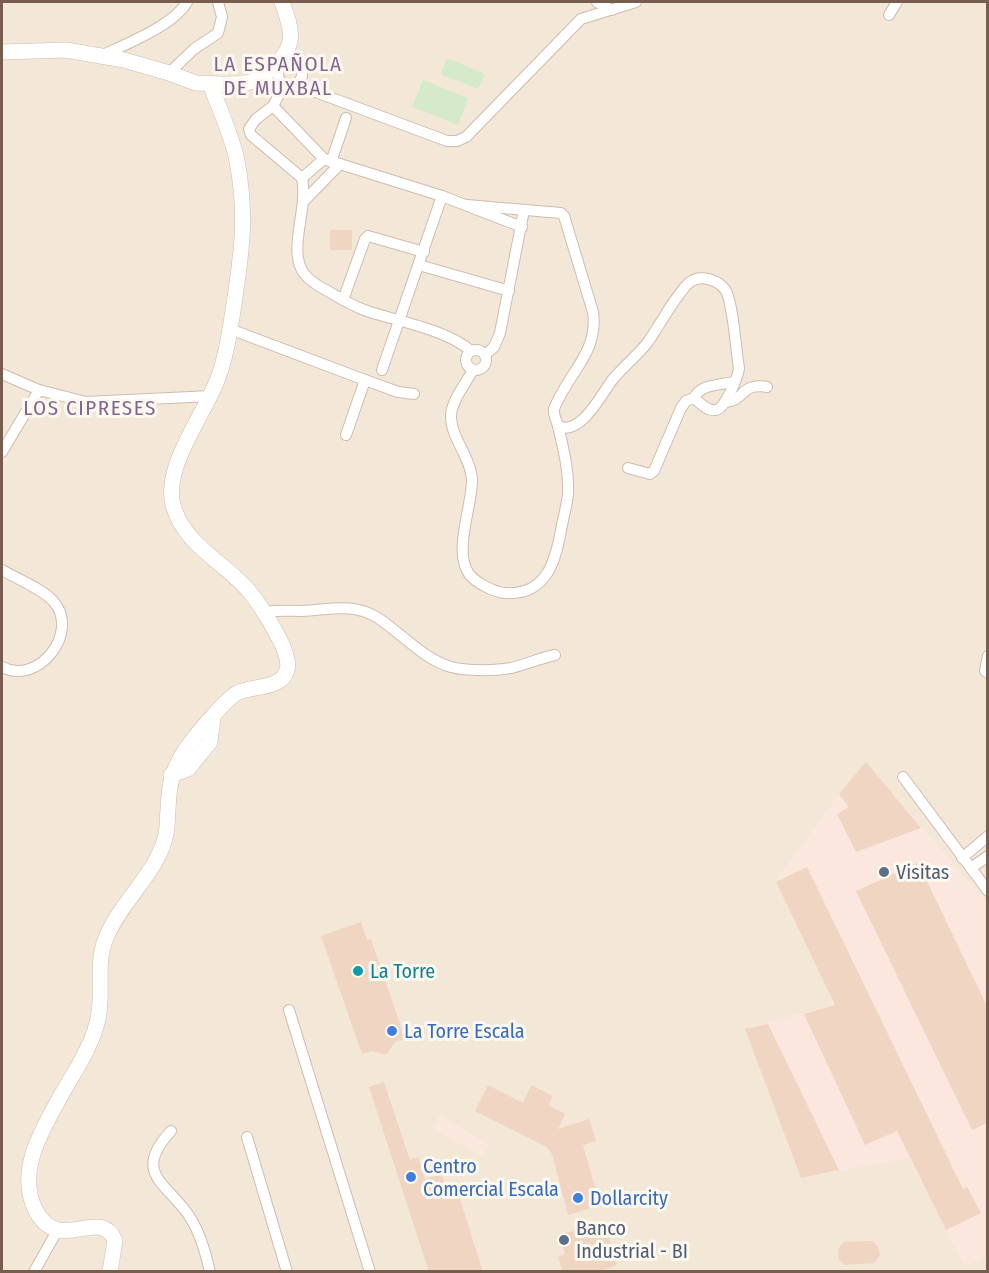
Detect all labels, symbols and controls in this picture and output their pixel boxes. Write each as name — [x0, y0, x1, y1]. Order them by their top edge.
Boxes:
district label: LA ESPAÑOLA DE MUXBAL — [214, 51, 342, 101]
district label: LOS CIPRESES — [23, 395, 157, 421]
place label: Visitas — [896, 860, 949, 884]
marker: Visitas — [877, 865, 891, 879]
place label: La Torre — [370, 959, 435, 983]
marker: La Torre — [351, 964, 365, 978]
place label: La Torre Escala — [404, 1019, 525, 1043]
marker: La Torre Escala — [385, 1024, 399, 1038]
place label: Centro Comercial Escala — [423, 1154, 559, 1201]
marker: Centro Comercial Escala — [404, 1170, 418, 1184]
place label: Dollarcity — [590, 1186, 668, 1210]
marker: Dollarcity — [571, 1191, 585, 1205]
place label: Banco Industrial - BI — [576, 1216, 688, 1263]
marker: Banco Industrial - BI — [557, 1233, 571, 1247]

